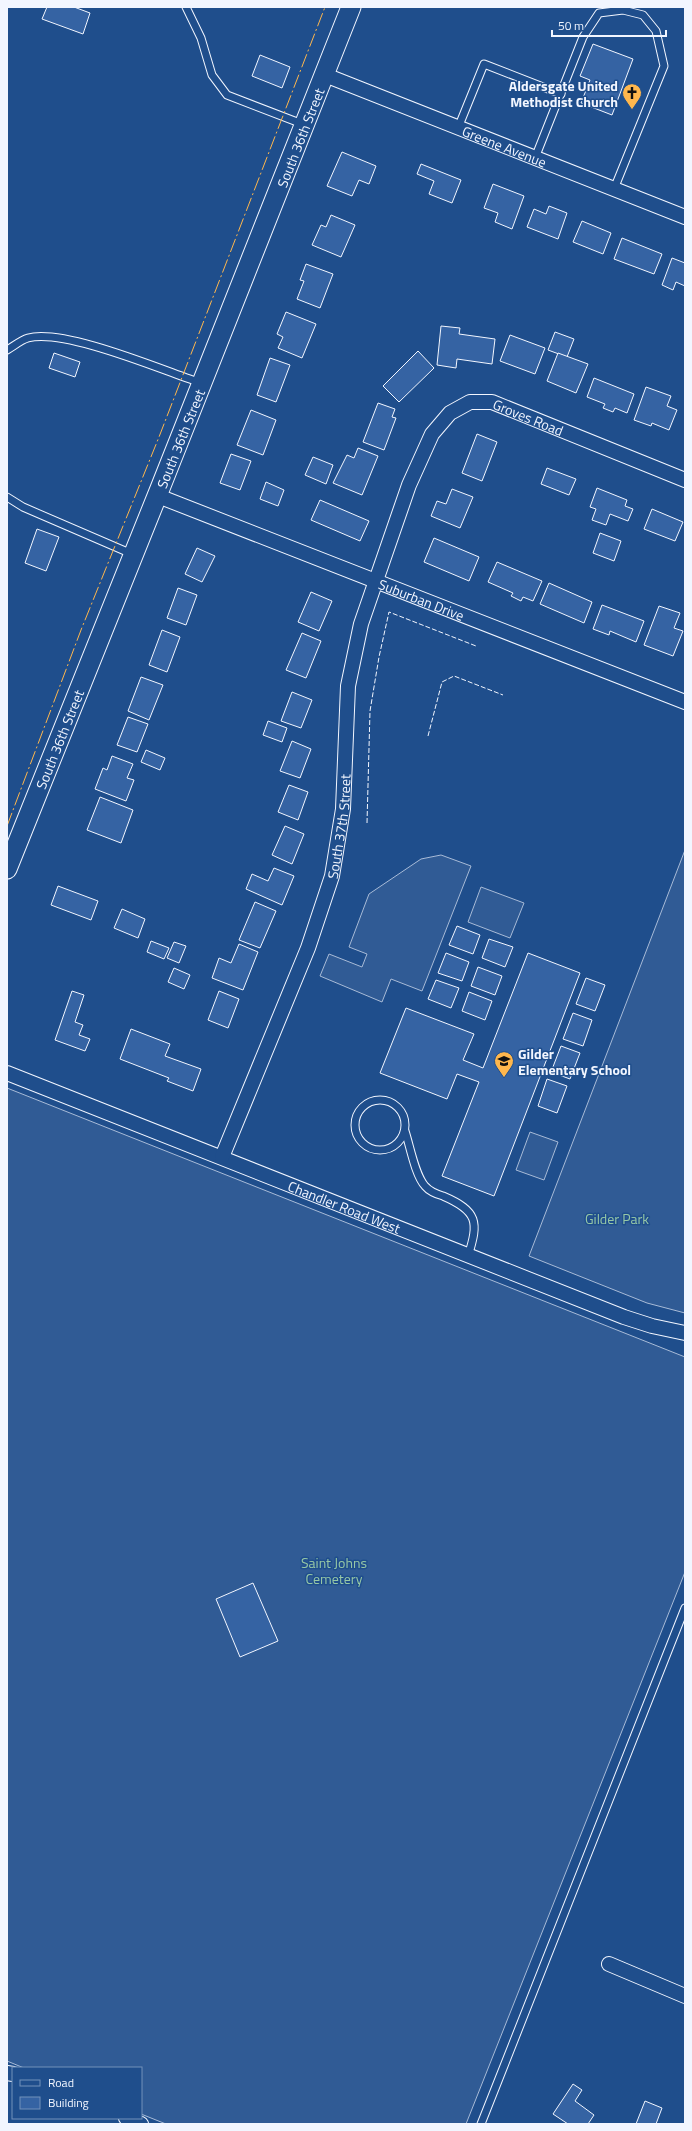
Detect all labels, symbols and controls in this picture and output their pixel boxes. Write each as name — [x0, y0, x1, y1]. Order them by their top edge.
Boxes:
scale bar — [552, 12, 666, 38]
text: 50 m — [558, 16, 584, 35]
place label: Aldersgate United Methodist Church — [509, 75, 618, 112]
church icon: Aldersgate United Methodist Church — [621, 82, 643, 110]
street label: South 36th Street — [271, 85, 329, 190]
street label: Greene Avenue — [459, 120, 550, 172]
street label: South 36th Street — [151, 386, 209, 491]
street label: Groves Road — [490, 393, 567, 440]
street label: Suburban Drive — [376, 573, 467, 625]
street label: South 36th Street — [30, 686, 89, 792]
street label: South 37th Street — [321, 774, 355, 880]
place label: Gilder Elementary School — [518, 1043, 631, 1080]
school or university icon: Gilder Elementary School — [493, 1050, 515, 1078]
street label: Chandler Road West — [285, 1175, 404, 1238]
park label: Gilder Park — [585, 1208, 649, 1229]
park label: Saint Johns Cemetery — [301, 1552, 367, 1589]
legend — [12, 2067, 142, 2119]
text: Road — [48, 2073, 74, 2092]
text: Building — [48, 2093, 89, 2112]

